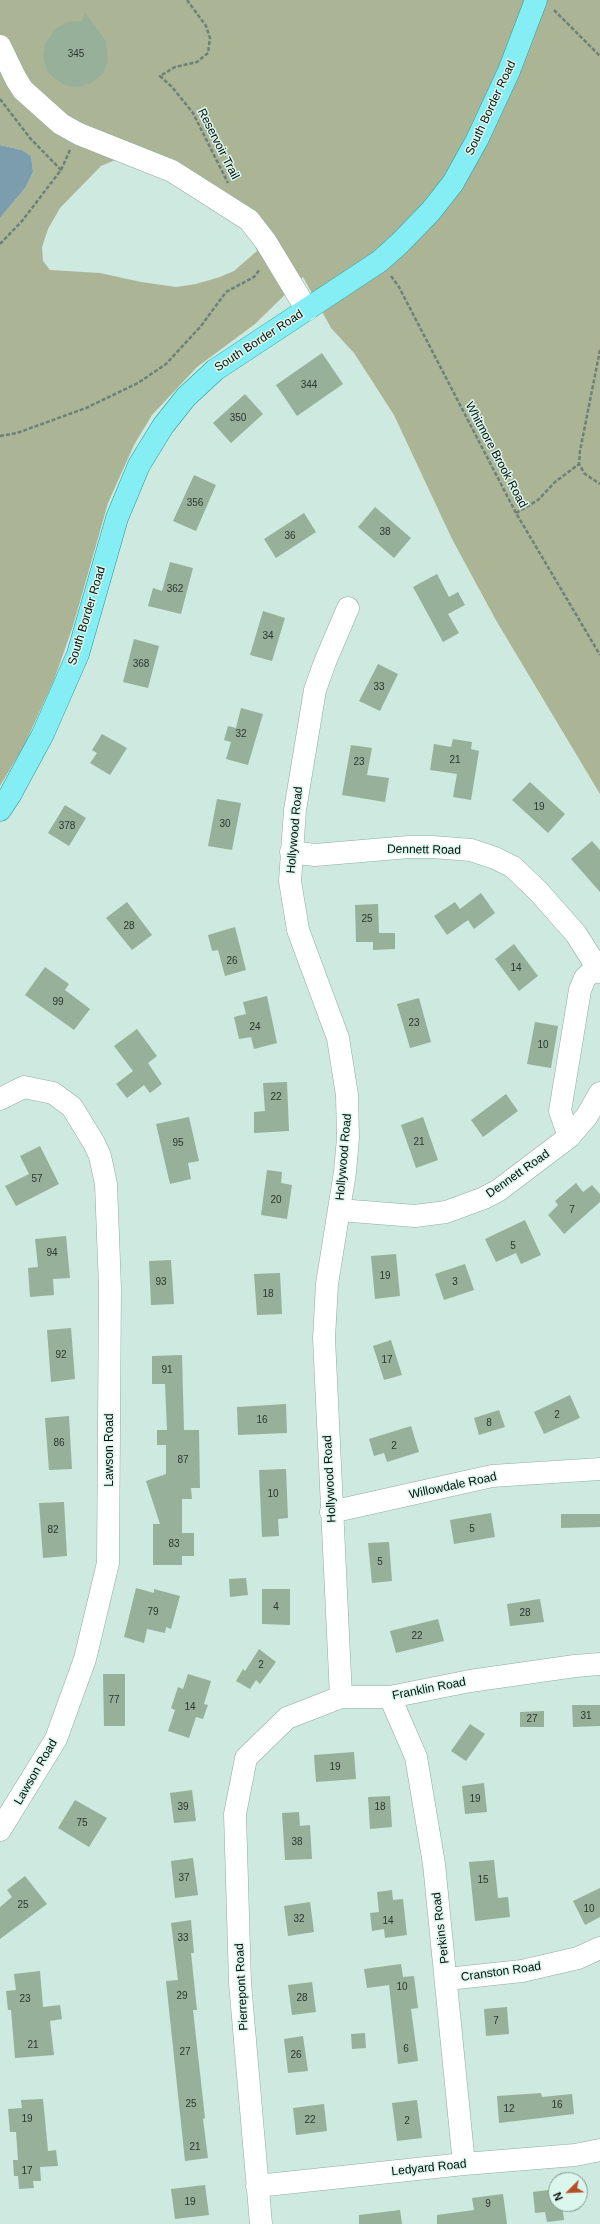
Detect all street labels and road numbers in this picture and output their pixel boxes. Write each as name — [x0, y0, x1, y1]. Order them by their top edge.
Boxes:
street label: South Border Road — [463, 58, 519, 158]
street label: Reservoir Trail — [194, 106, 242, 182]
street label: South Border Road — [212, 307, 306, 375]
street label: Whitmore Brook Road — [462, 400, 530, 510]
street label: South Border Road — [65, 565, 109, 667]
street label: Hollywood Road — [284, 786, 306, 874]
street label: Dennett Road — [387, 842, 461, 858]
street label: Hollywood Road — [333, 1113, 355, 1201]
street label: Dennett Road — [484, 1147, 552, 1201]
street label: Lawson Road — [103, 1413, 117, 1487]
street label: Hollywood Road — [321, 1435, 339, 1523]
street label: Willowdale Road — [408, 1470, 498, 1502]
street label: Franklin Road — [391, 1675, 467, 1703]
street label: Lawson Road — [11, 1737, 61, 1807]
street label: Perkins Road — [429, 1891, 453, 1965]
street label: Pierrepont Road — [233, 1943, 251, 2031]
street label: Cranston Road — [460, 1959, 542, 1985]
street label: Ledyard Road — [391, 2157, 467, 2179]

